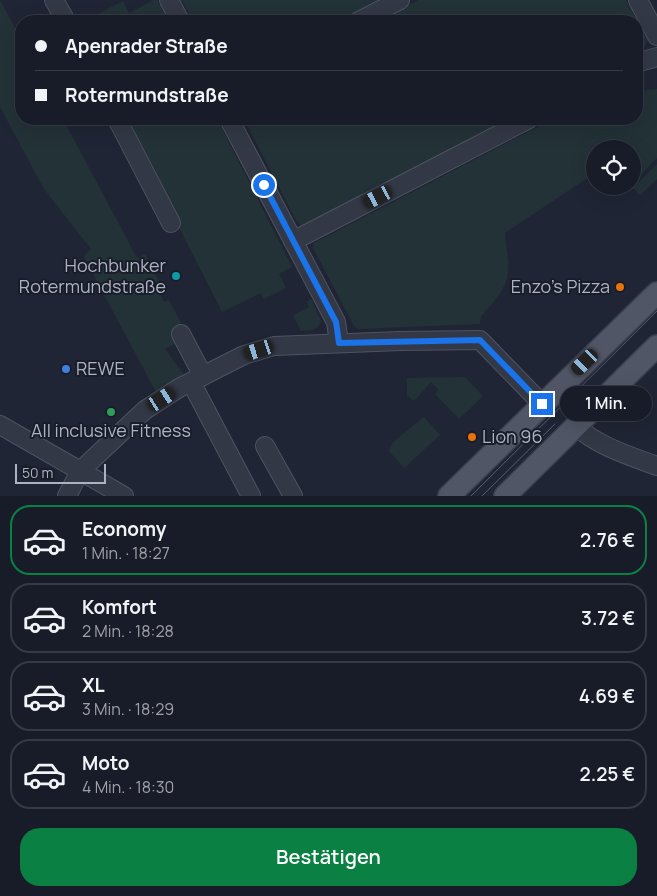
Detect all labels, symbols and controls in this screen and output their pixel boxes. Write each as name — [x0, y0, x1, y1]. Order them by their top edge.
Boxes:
text: Apenrader Straße — [65, 33, 228, 59]
text: Rotermundstraße — [65, 82, 229, 108]
map controls — [586, 140, 641, 195]
button: locate — [586, 140, 641, 195]
route start — [253, 174, 275, 196]
car — [361, 184, 394, 210]
place label: Hochbunker Rotermundstraße — [19, 253, 167, 298]
marker: Hochbunker Rotermundstraße — [170, 270, 182, 282]
place label: Enzo’s Pizza — [511, 274, 610, 298]
marker: Enzo’s Pizza — [614, 281, 626, 293]
car — [242, 338, 275, 362]
car — [568, 346, 601, 378]
place label: REWE — [76, 356, 125, 380]
marker: REWE — [60, 363, 72, 375]
car — [145, 385, 178, 413]
callout: 1 Min. — [560, 386, 652, 422]
text: 1 Min. — [585, 392, 627, 414]
route end — [531, 393, 553, 415]
marker: All inclusive Fitness — [105, 406, 117, 418]
place label: All inclusive Fitness — [31, 418, 191, 442]
place label: Lion 96 — [482, 424, 543, 448]
marker: Lion 96 — [466, 431, 478, 443]
scale bar — [15, 461, 106, 484]
text: 50 m — [22, 463, 53, 482]
text: Economy — [82, 516, 166, 542]
icon: car — [22, 518, 67, 563]
text: 2.76 € — [580, 527, 635, 553]
text: 1 Min. · 18:27 — [82, 542, 170, 564]
text: Komfort — [82, 594, 157, 620]
icon: car — [22, 596, 67, 641]
text: 3.72 € — [581, 605, 635, 631]
text: 2 Min. · 18:28 — [82, 620, 174, 642]
text: XL — [82, 672, 105, 698]
icon: car — [22, 674, 67, 719]
text: 4.69 € — [579, 683, 635, 709]
text: 3 Min. · 18:29 — [82, 698, 174, 720]
text: Moto — [82, 750, 129, 776]
icon: car — [22, 752, 67, 797]
text: 2.25 € — [580, 761, 635, 787]
text: 4 Min. · 18:30 — [82, 776, 174, 798]
button: Bestätigen — [20, 828, 637, 886]

